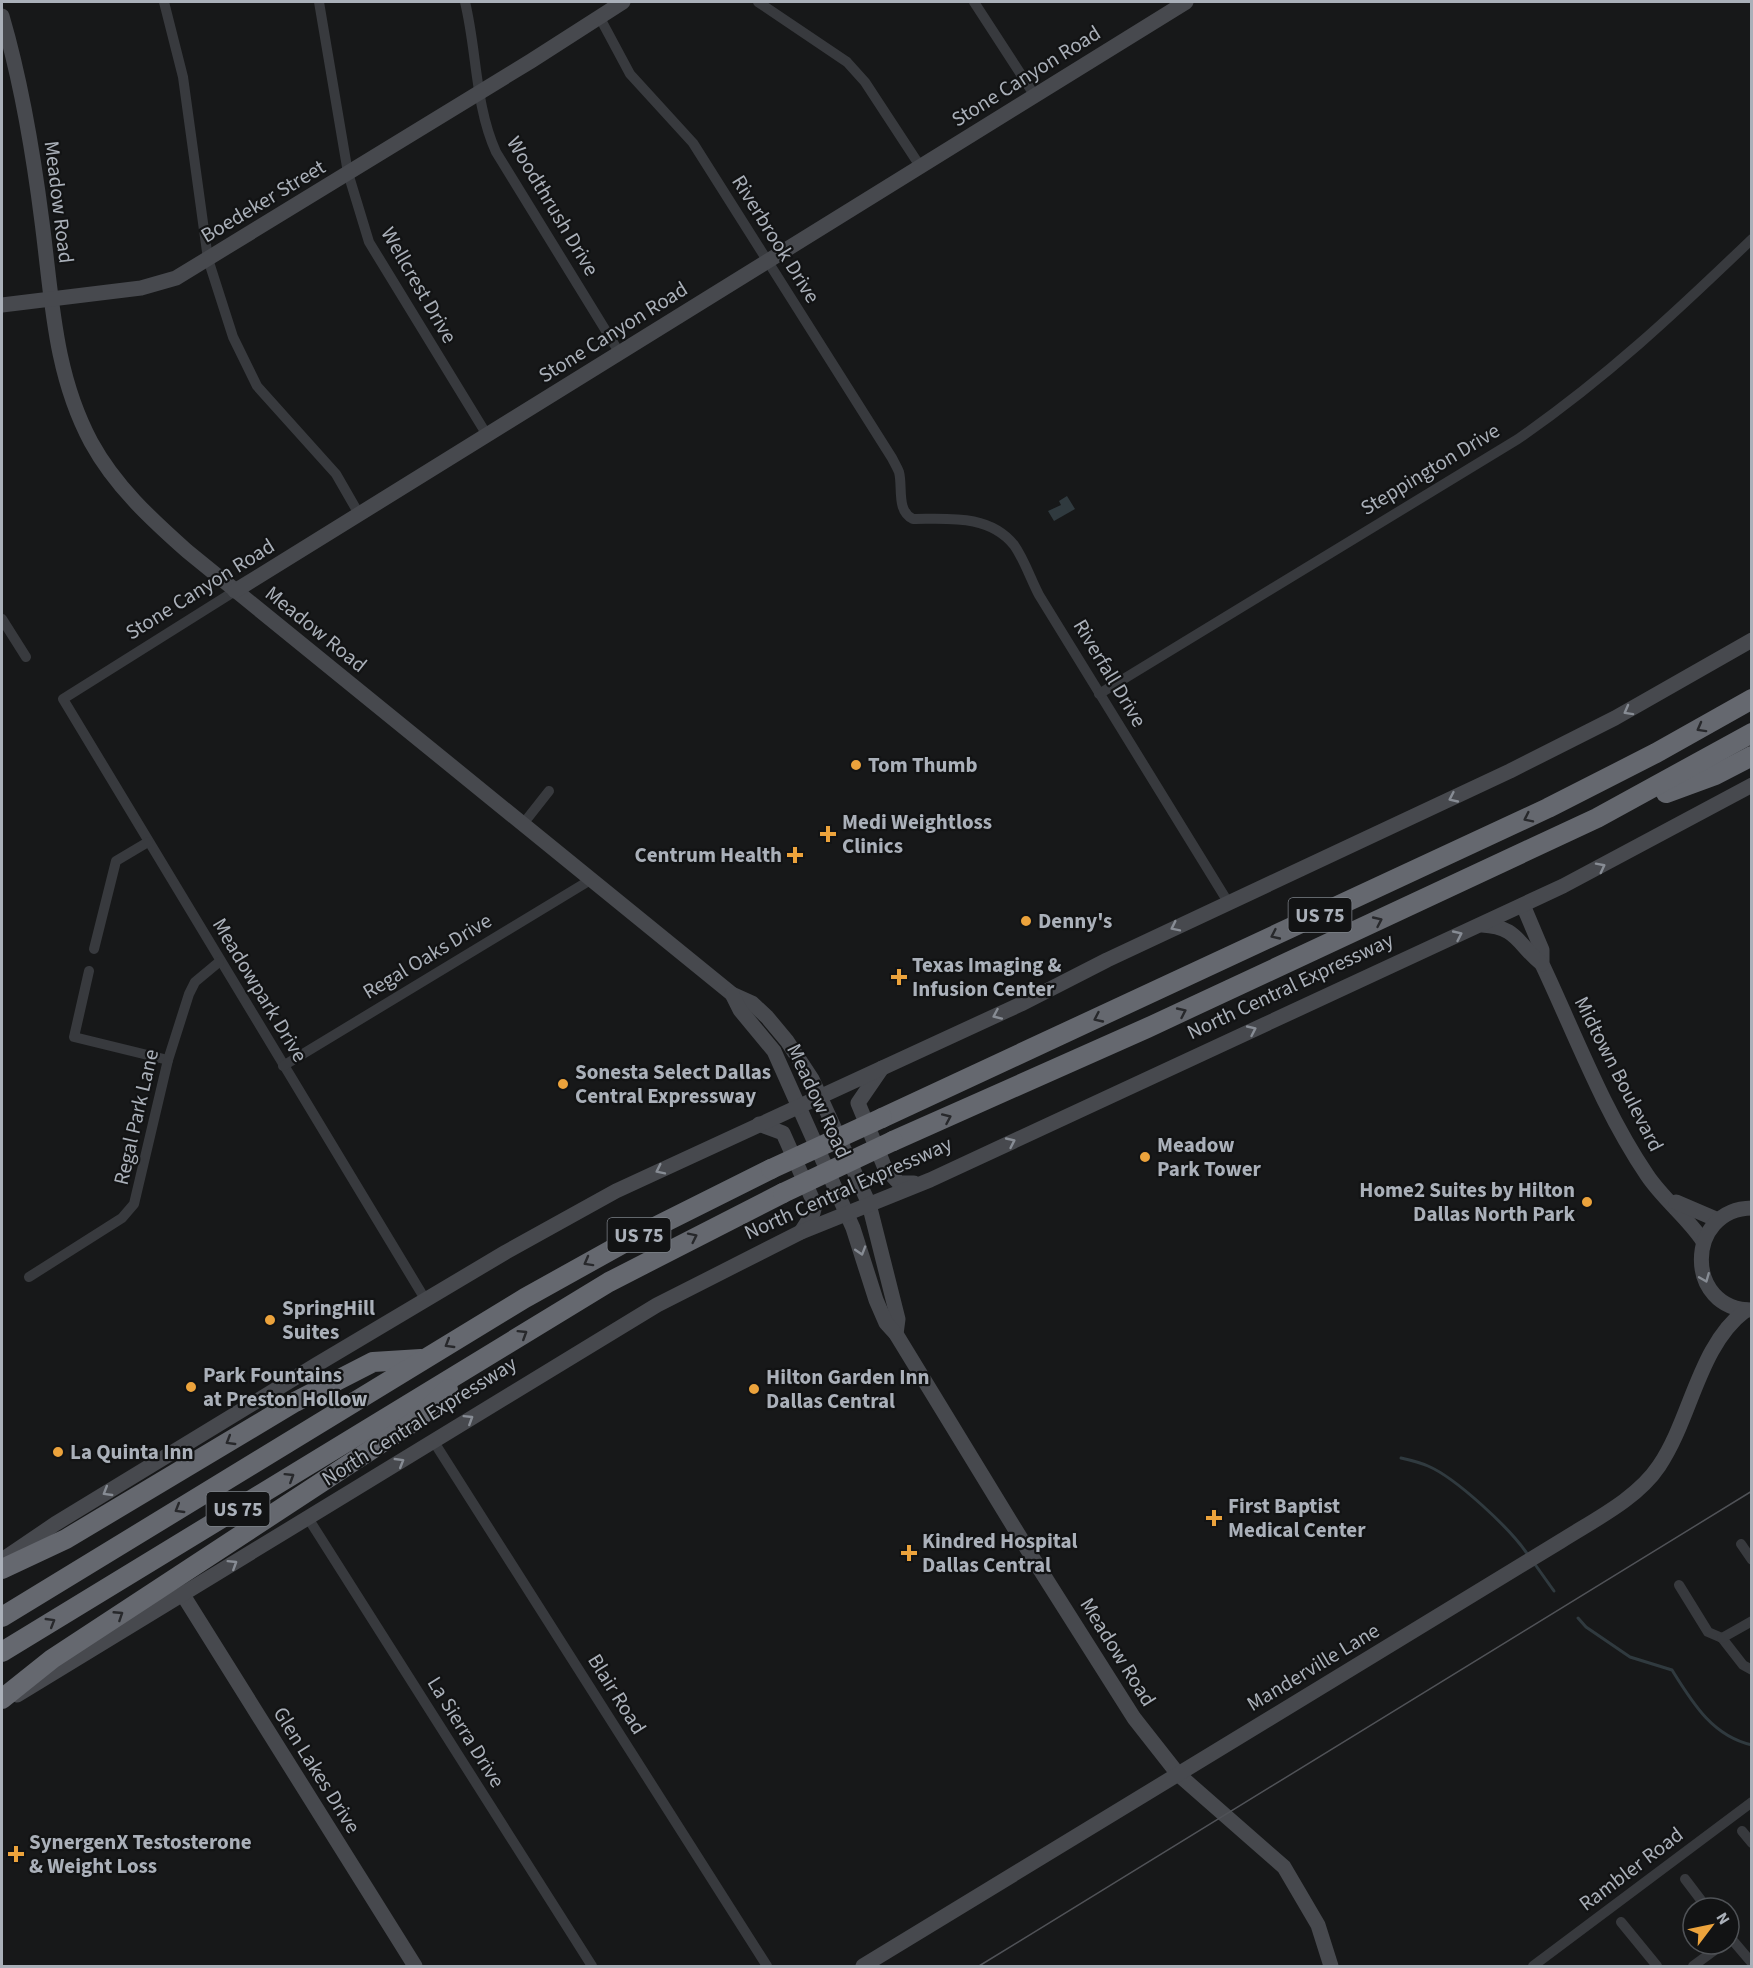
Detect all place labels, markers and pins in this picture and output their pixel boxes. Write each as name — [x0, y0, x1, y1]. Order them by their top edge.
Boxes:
place label: Tom Thumb — [868, 750, 978, 780]
marker: Tom Thumb — [849, 758, 863, 772]
place label: Medi Weightloss Clinics — [842, 807, 992, 861]
marker: Medi Weightloss Clinics — [819, 825, 837, 843]
place label: Centrum Health — [634, 840, 782, 870]
marker: Centrum Health — [786, 846, 804, 864]
place label: Denny's — [1038, 906, 1112, 936]
marker: Denny's — [1019, 914, 1033, 928]
place label: Texas Imaging & Infusion Center — [912, 950, 1062, 1004]
marker: Texas Imaging & Infusion Center — [890, 968, 908, 986]
place label: Sonesta Select Dallas Central Expressway — [575, 1057, 771, 1111]
marker: Sonesta Select Dallas Central Expressway — [556, 1077, 570, 1091]
place label: Meadow Park Tower — [1157, 1130, 1262, 1184]
marker: Meadow Park Tower — [1138, 1150, 1152, 1164]
place label: Home2 Suites by Hilton Dallas North Park — [1359, 1175, 1575, 1229]
marker: Home2 Suites by Hilton Dallas North Park — [1580, 1195, 1594, 1209]
place label: SpringHill Suites — [282, 1293, 375, 1347]
marker: SpringHill Suites — [263, 1313, 277, 1327]
place label: Park Fountains at Preston Hollow — [203, 1360, 367, 1414]
place label: Hilton Garden Inn Dallas Central — [766, 1362, 930, 1416]
marker: Park Fountains at Preston Hollow — [184, 1380, 198, 1394]
marker: Hilton Garden Inn Dallas Central — [747, 1382, 761, 1396]
place label: La Quinta Inn — [70, 1437, 193, 1467]
marker: La Quinta Inn — [51, 1445, 65, 1459]
place label: First Baptist Medical Center — [1228, 1491, 1366, 1545]
marker: First Baptist Medical Center — [1205, 1509, 1223, 1527]
place label: Kindred Hospital Dallas Central — [922, 1526, 1078, 1580]
marker: Kindred Hospital Dallas Central — [900, 1544, 918, 1562]
place label: SynergenX Testosterone & Weight Loss — [29, 1827, 252, 1881]
marker: SynergenX Testosterone & Weight Loss — [7, 1845, 25, 1863]

